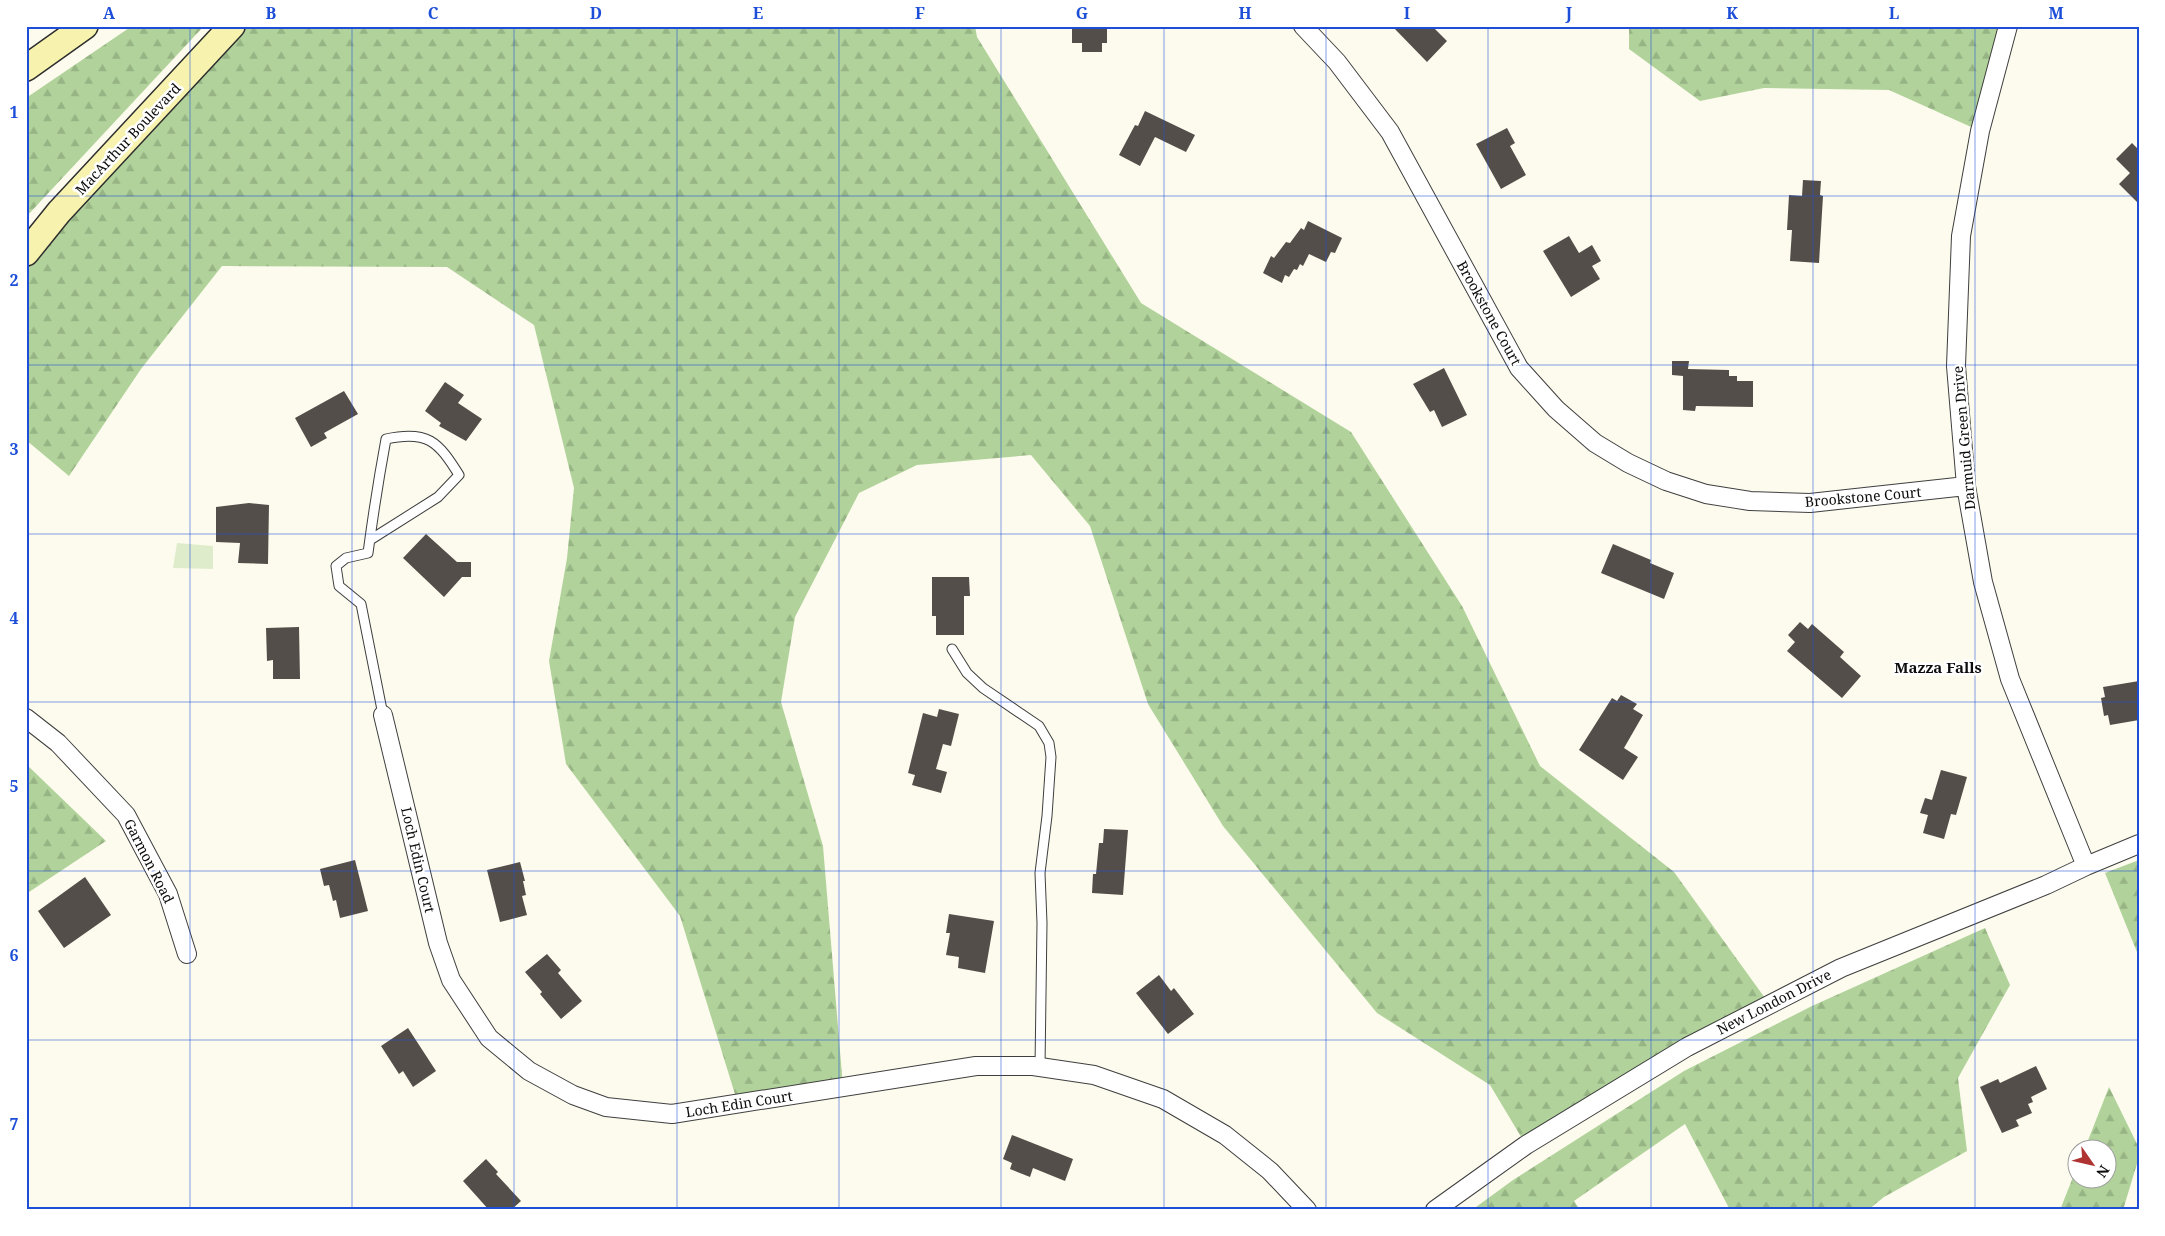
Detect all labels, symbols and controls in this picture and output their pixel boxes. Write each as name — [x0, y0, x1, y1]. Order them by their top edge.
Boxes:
text: A — [103, 2, 116, 24]
text: B — [266, 2, 277, 24]
text: C — [428, 2, 439, 24]
text: D — [590, 2, 602, 24]
text: E — [753, 2, 763, 24]
text: F — [915, 2, 925, 24]
text: G — [1076, 2, 1088, 24]
text: H — [1238, 2, 1252, 24]
text: I — [1404, 2, 1410, 24]
text: J — [1565, 2, 1573, 24]
text: K — [1726, 2, 1738, 24]
text: L — [1889, 2, 1899, 24]
text: M — [2048, 2, 2064, 24]
street label: MacArthur Boulevard — [71, 78, 185, 199]
text: 1 — [9, 101, 19, 123]
street label: Brookstone Court — [1453, 257, 1526, 368]
text: 2 — [9, 269, 19, 291]
street label: Darmuid Green Drive — [1948, 365, 1979, 511]
text: 3 — [9, 438, 19, 460]
street label: Brookstone Court — [1804, 482, 1922, 511]
text: 4 — [9, 607, 19, 629]
district label: Mazza Falls — [1894, 657, 1982, 677]
text: 5 — [9, 775, 19, 797]
street label: Loch Edin Court — [397, 805, 440, 915]
street label: Garmon Road — [120, 815, 179, 907]
text: 6 — [9, 944, 19, 966]
street label: New London Drive — [1713, 965, 1834, 1039]
street label: Loch Edin Court — [684, 1086, 794, 1121]
text: 7 — [9, 1113, 19, 1135]
north arrow — [2068, 1138, 2118, 1188]
text: N — [2092, 1162, 2114, 1181]

